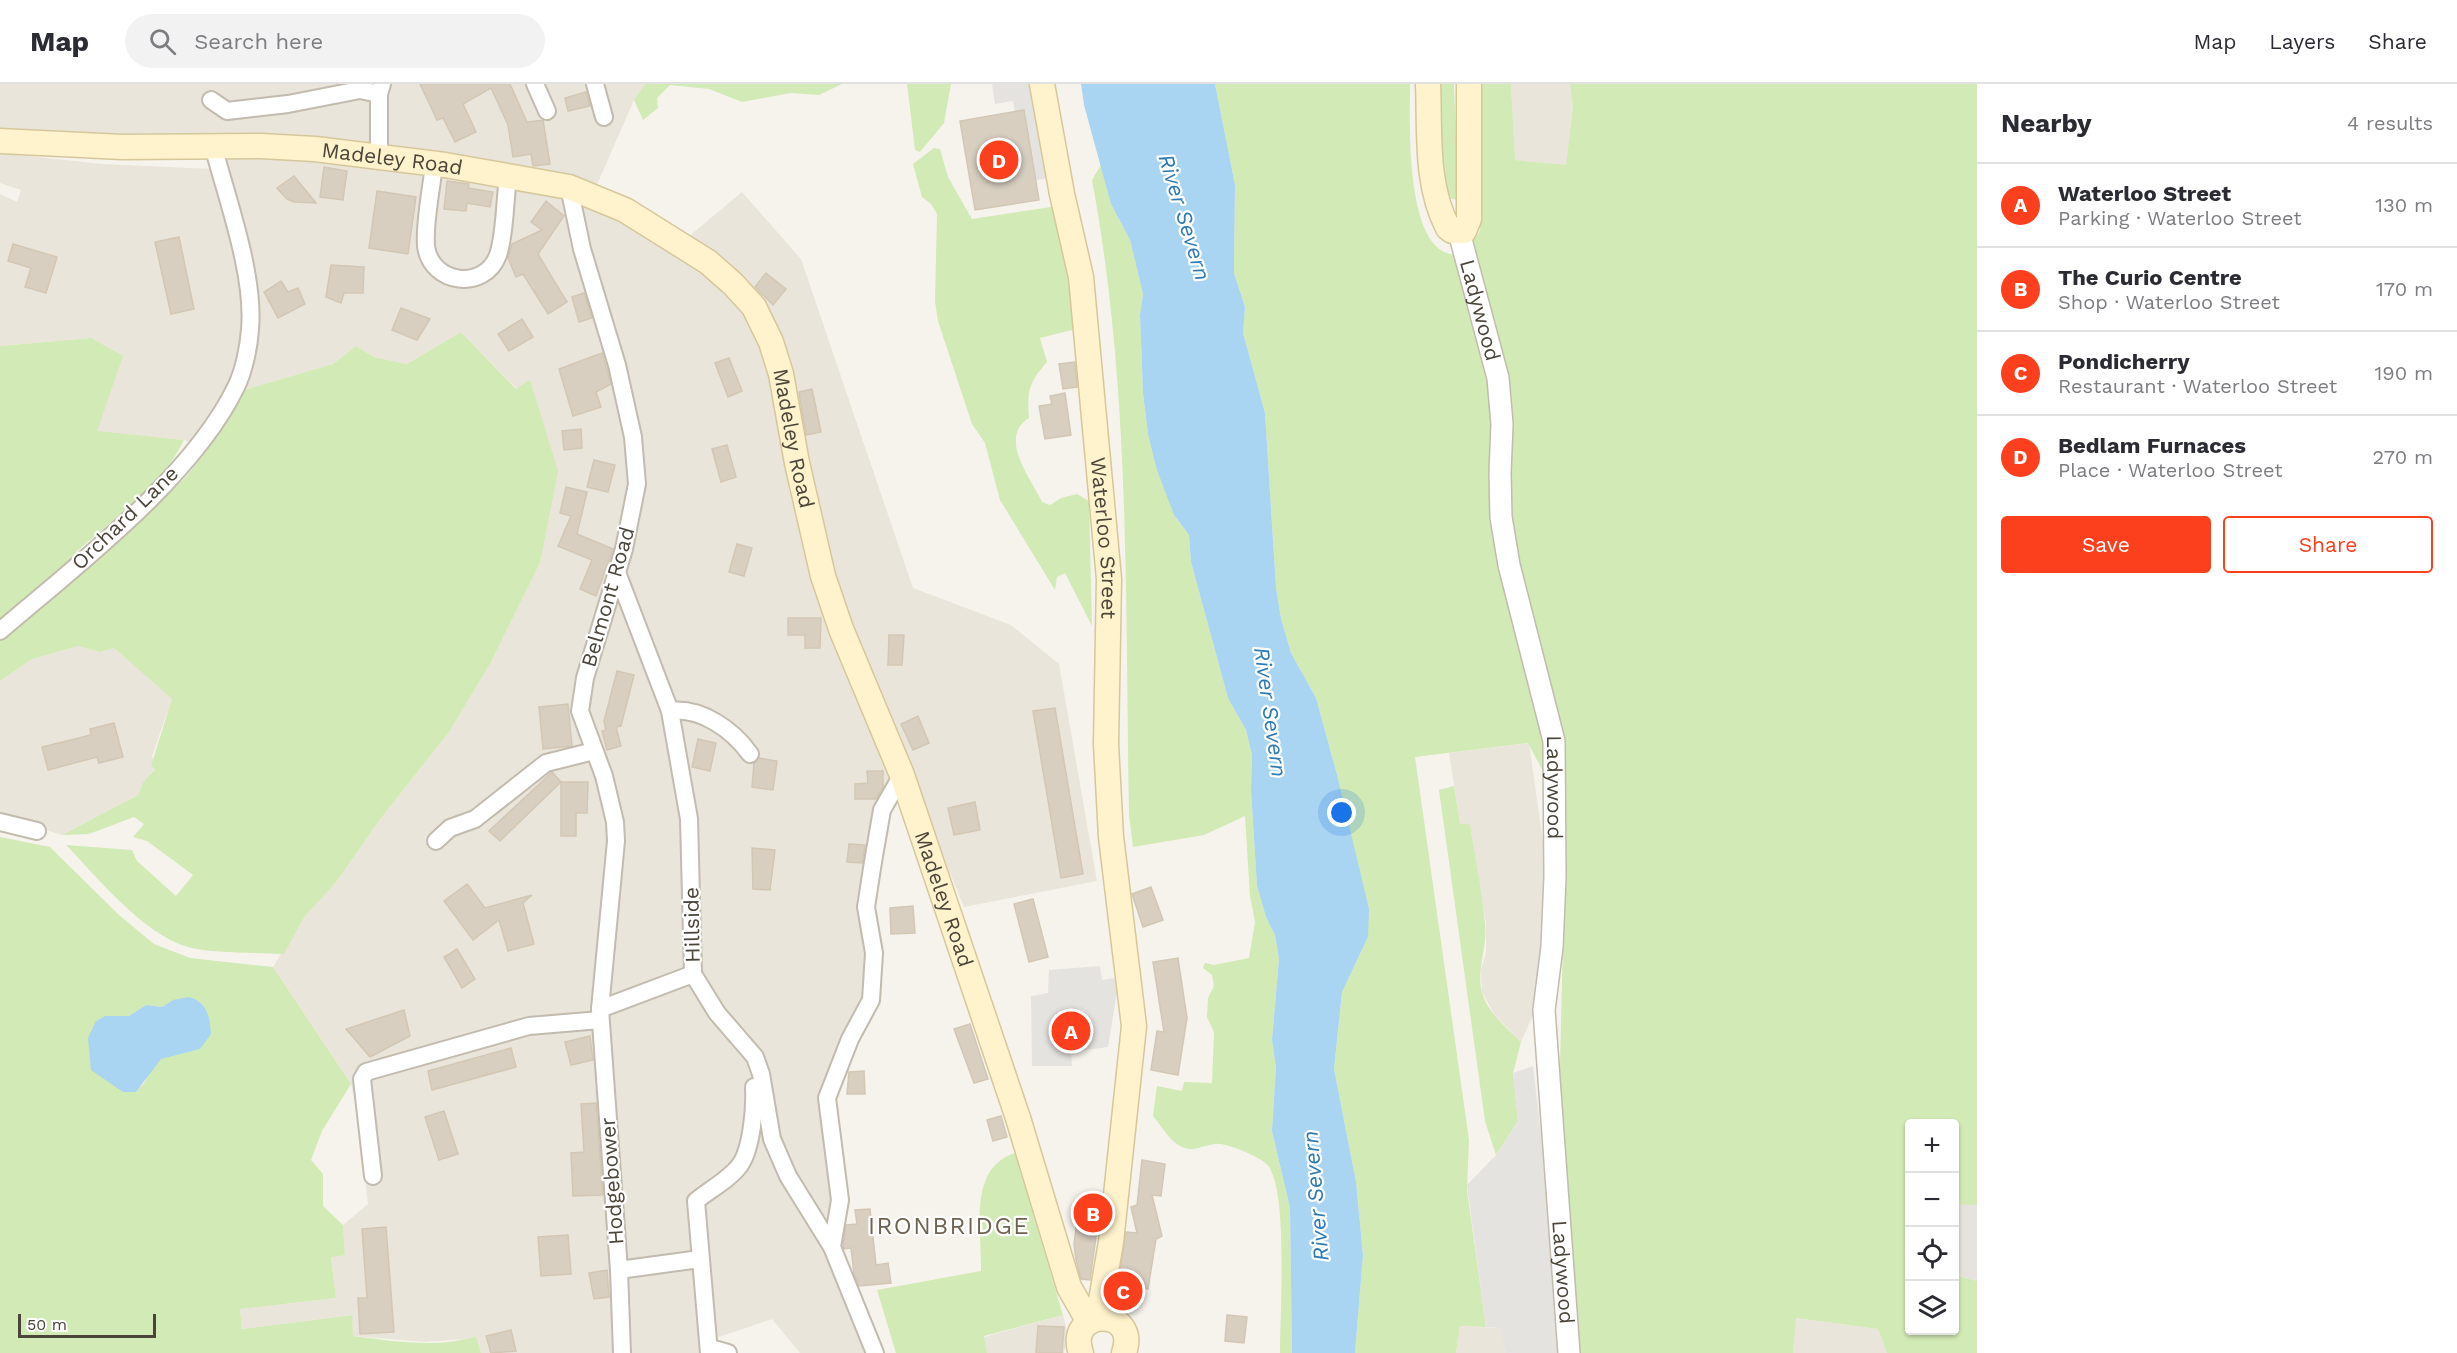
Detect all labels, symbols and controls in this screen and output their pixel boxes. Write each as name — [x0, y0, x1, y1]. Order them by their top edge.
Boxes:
search box — [125, 14, 545, 68]
text: Map — [30, 25, 89, 58]
icon: search — [146, 25, 179, 58]
text: Search here — [194, 29, 323, 54]
text: Map — [2193, 29, 2236, 54]
text: Layers — [2269, 29, 2335, 54]
text: Share — [2368, 29, 2427, 54]
text: Nearby — [2001, 108, 2092, 138]
text: 4 results — [2347, 111, 2433, 135]
street label: Madeley Road — [320, 137, 465, 180]
pin: D — [980, 138, 1018, 182]
water label: River Severn — [1153, 151, 1216, 283]
text: Waterloo Street — [2058, 181, 2231, 206]
text: A — [2014, 193, 2027, 217]
text: 130 m — [2375, 193, 2433, 217]
text: Parking · Waterloo Street — [2058, 206, 2302, 230]
street label: Ladywood — [1455, 257, 1506, 364]
text: The Curio Centre — [2058, 265, 2242, 290]
text: B — [2014, 277, 2027, 301]
text: 170 m — [2376, 277, 2433, 301]
text: Shop · Waterloo Street — [2058, 290, 2280, 314]
text: Pondicherry — [2058, 349, 2190, 374]
text: C — [2014, 361, 2027, 385]
text: 190 m — [2375, 361, 2433, 385]
street label: Madeley Road — [768, 366, 820, 510]
text: Restaurant · Waterloo Street — [2058, 374, 2337, 398]
text: Bedlam Furnaces — [2058, 433, 2246, 458]
text: D — [2013, 445, 2028, 469]
text: 270 m — [2373, 445, 2433, 469]
street label: Waterloo Street — [1086, 456, 1122, 619]
text: Place · Waterloo Street — [2058, 458, 2283, 482]
street label: Orchard Lane — [66, 461, 183, 575]
button: Save — [2001, 516, 2211, 573]
button: Share — [2223, 516, 2433, 573]
street label: Belmont Road — [576, 524, 640, 670]
water label: River Severn — [1249, 646, 1292, 779]
street label: Ladywood — [1542, 735, 1568, 839]
your location — [1327, 798, 1356, 827]
street label: Madeley Road — [910, 828, 979, 970]
street label: Hillside — [678, 887, 705, 963]
pin: A — [1052, 1008, 1090, 1054]
street label: Hodgebower — [595, 1116, 628, 1246]
map controls — [1905, 1119, 1959, 1335]
button: + — [1905, 1119, 1959, 1173]
water label: River Severn — [1297, 1130, 1334, 1262]
button: − — [1905, 1173, 1959, 1227]
pin: B — [1074, 1190, 1112, 1236]
district label: IRONBRIDGE — [868, 1212, 1030, 1240]
street label: Ladywood — [1547, 1219, 1580, 1325]
button: locate — [1905, 1227, 1959, 1281]
pin: C — [1104, 1268, 1142, 1314]
button: layers — [1905, 1281, 1959, 1335]
scale bar — [18, 1311, 156, 1338]
text: 50 m — [27, 1315, 67, 1334]

